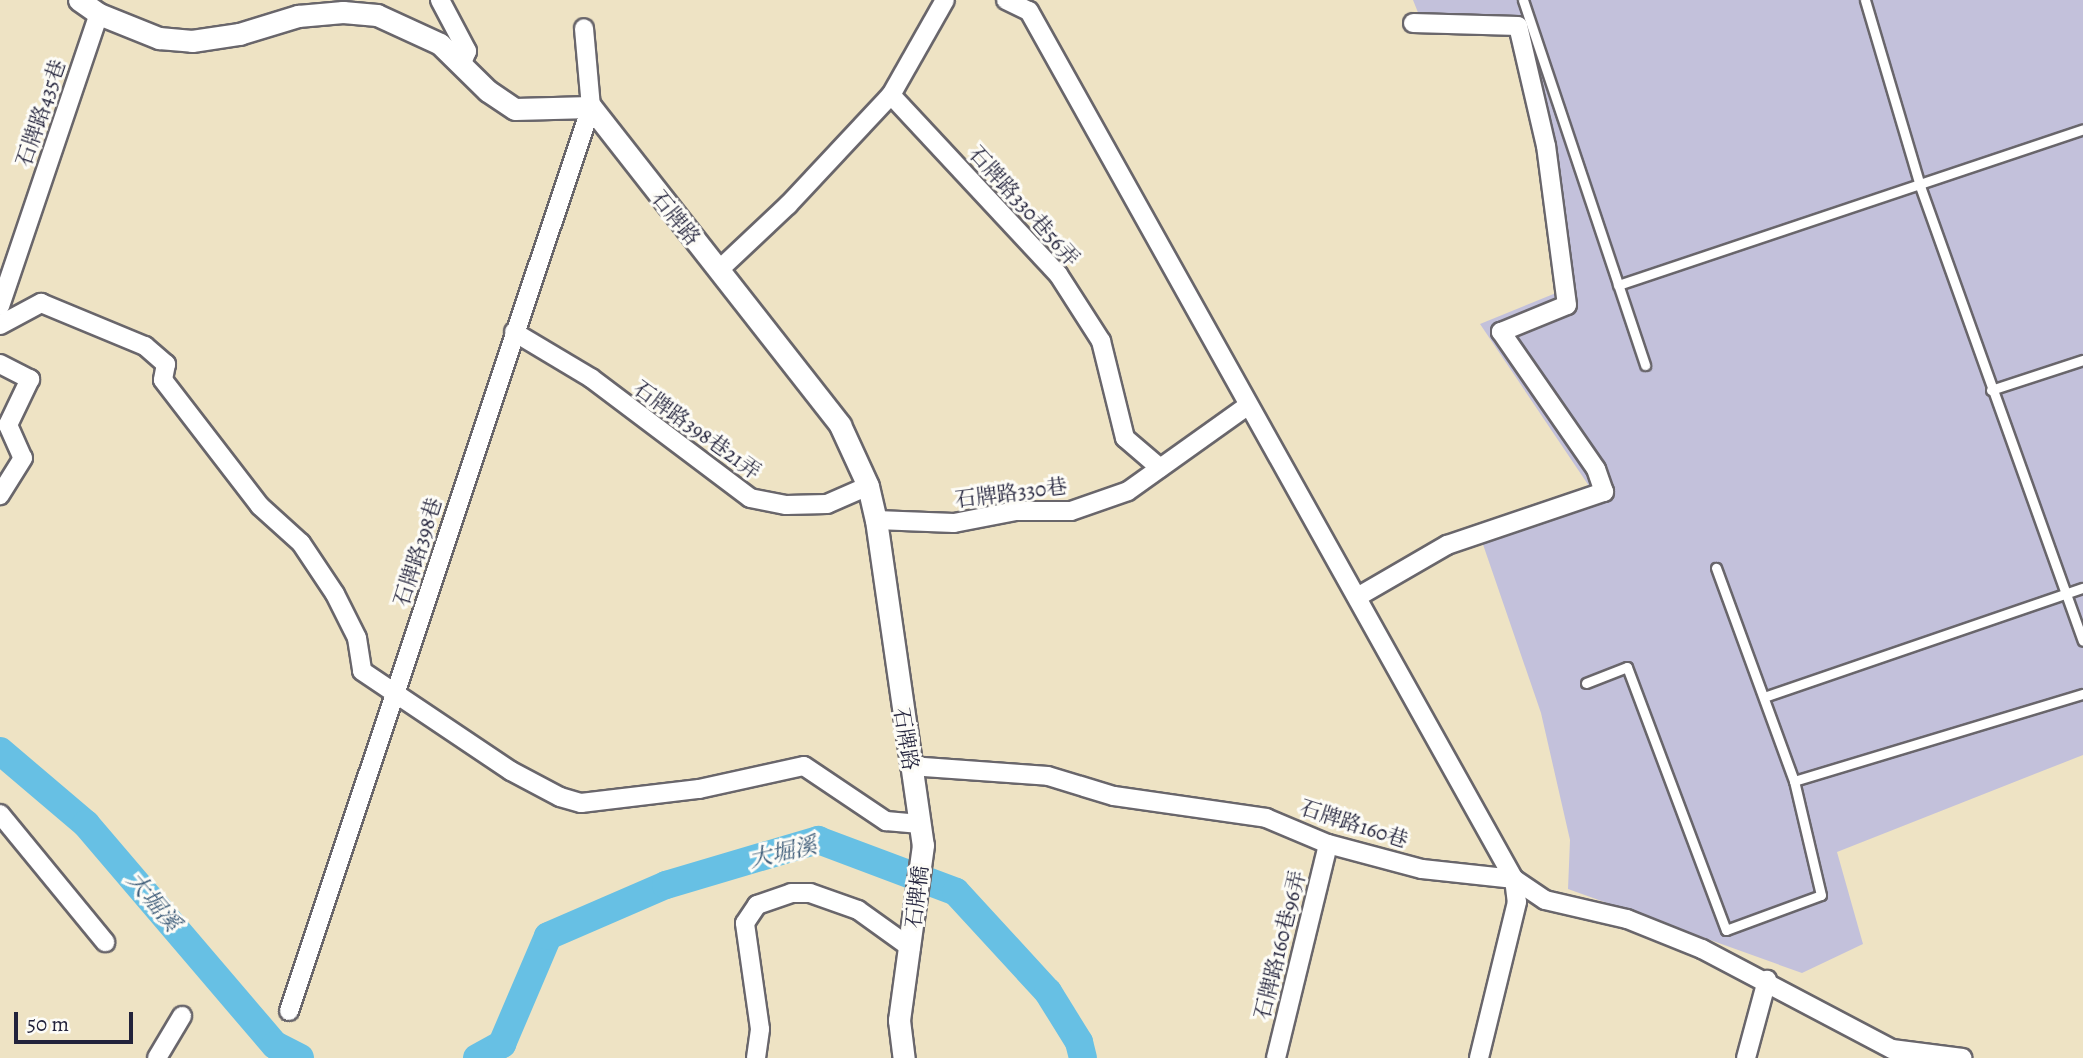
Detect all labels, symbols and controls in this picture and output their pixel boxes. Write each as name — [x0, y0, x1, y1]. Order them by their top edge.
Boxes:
street label: 石牌路435巷 — [11, 56, 71, 170]
street label: 石牌路330巷56弄 — [964, 141, 1084, 271]
street label: 石牌路 — [646, 186, 706, 250]
street label: 石牌路398巷21弄 — [629, 376, 765, 484]
street label: 石牌路330巷 — [954, 474, 1068, 512]
street label: 石牌路398巷 — [389, 495, 447, 609]
street label: 石牌路 — [889, 706, 923, 772]
street label: 石牌路160巷 — [1297, 795, 1411, 853]
water label: 大堀溪 — [746, 832, 820, 874]
street label: 石牌橋 — [901, 864, 933, 930]
water label: 大堀溪 — [120, 867, 186, 937]
street label: 石牌路160巷96弄 — [1249, 868, 1311, 1022]
scale bar — [18, 998, 136, 1042]
text: 50 m — [27, 1010, 69, 1038]

